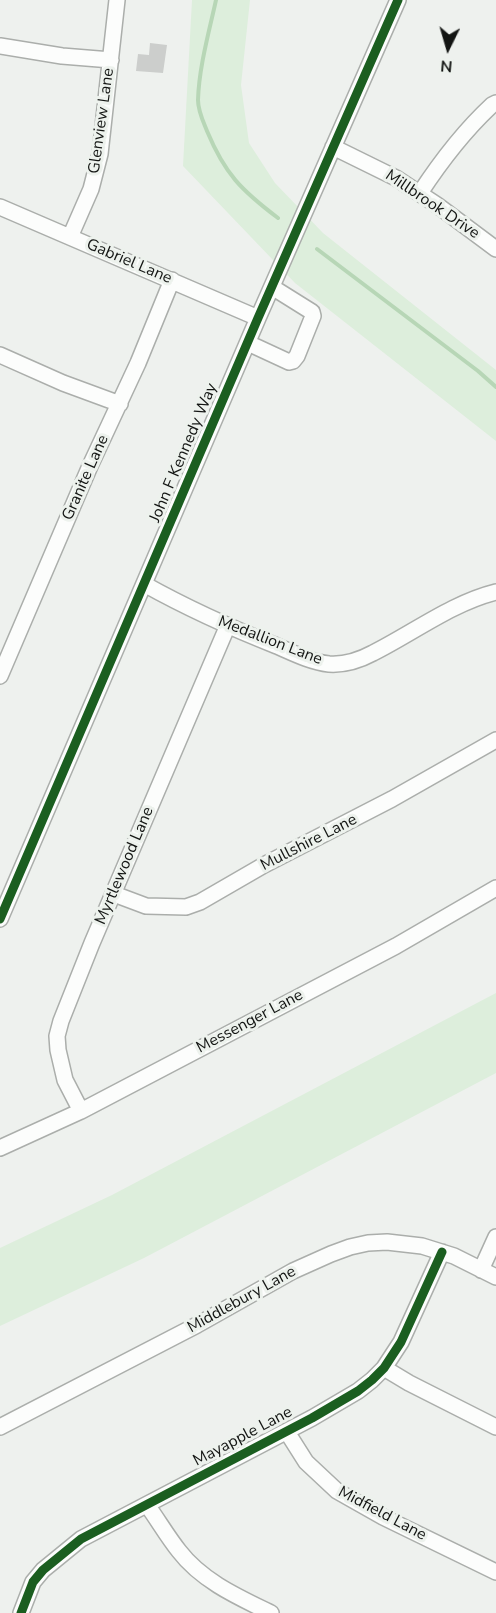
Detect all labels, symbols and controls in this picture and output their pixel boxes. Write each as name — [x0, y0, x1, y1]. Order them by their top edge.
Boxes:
north arrow — [418, 18, 478, 78]
text: N — [440, 54, 453, 77]
street label: Glenview Lane — [85, 67, 119, 175]
street label: Millbrook Drive — [381, 166, 483, 244]
street label: Gabriel Lane — [83, 235, 175, 289]
street label: John F Kennedy Way — [146, 381, 222, 525]
street label: Granite Lane — [59, 432, 113, 524]
street label: Medallion Lane — [215, 612, 325, 670]
street label: Myrtlewood Lane — [92, 804, 158, 928]
street label: Mullshire Lane — [258, 810, 360, 876]
street label: Messenger Lane — [194, 986, 306, 1058]
street label: Middlebury Lane — [185, 1262, 299, 1338]
street label: Mayapple Lane — [190, 1403, 296, 1471]
street label: Midfield Lane — [335, 1483, 429, 1545]

